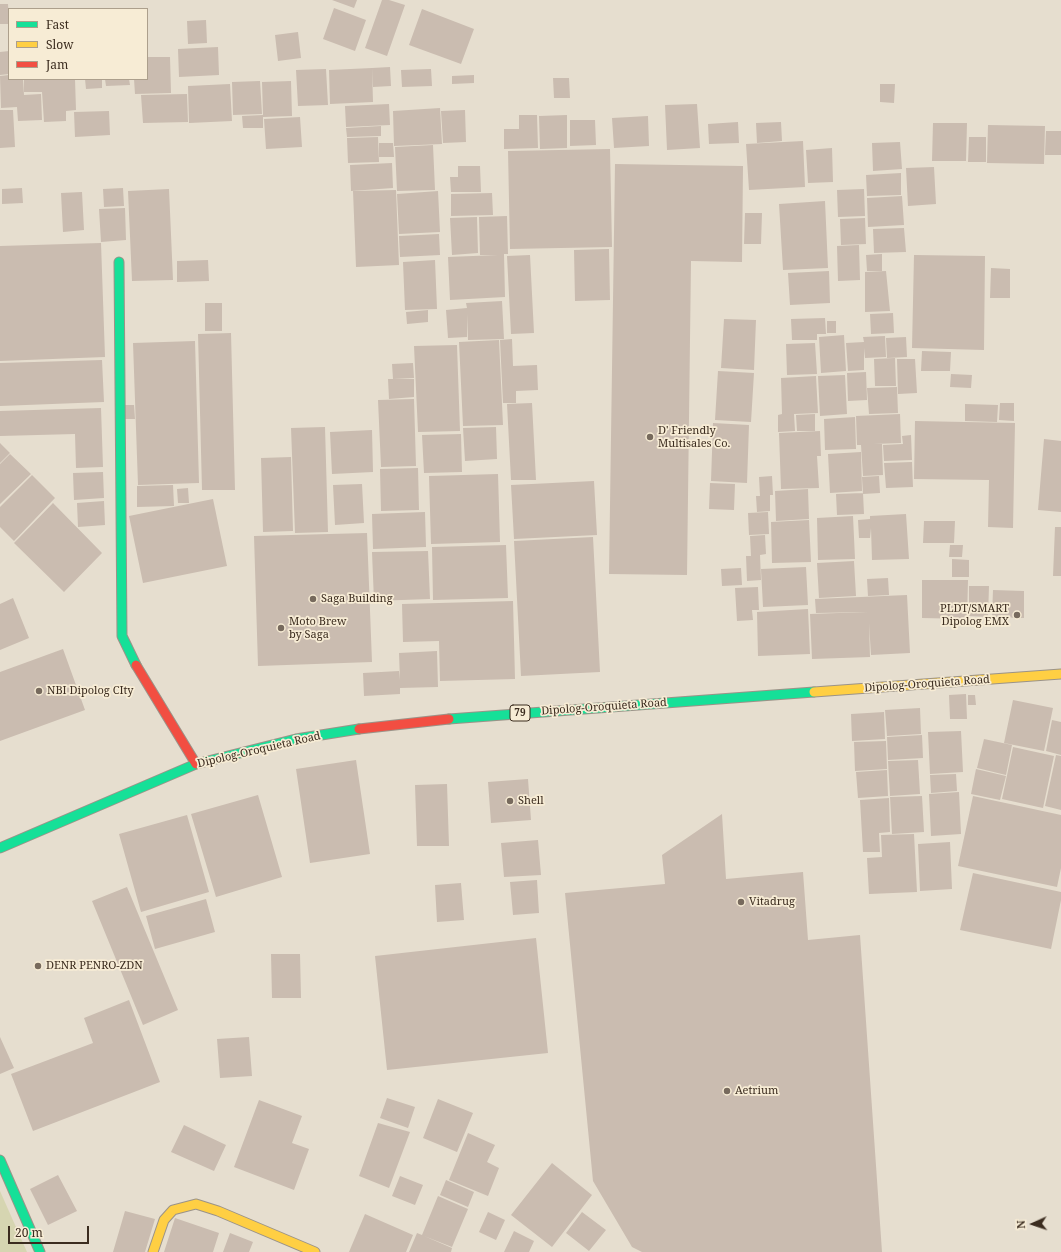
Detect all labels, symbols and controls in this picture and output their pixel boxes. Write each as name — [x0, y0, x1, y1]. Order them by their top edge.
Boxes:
legend — [8, 8, 148, 80]
text: Fast — [46, 16, 69, 33]
text: Slow — [46, 36, 74, 53]
text: Jam — [46, 56, 68, 73]
place label: D' Friendly Multisales Co. — [658, 424, 730, 450]
marker: D' Friendly Multisales Co. — [645, 432, 655, 442]
place label: Saga Building — [321, 592, 393, 606]
marker: Saga Building — [308, 594, 318, 604]
place label: PLDT/SMART Dipolog EMX — [940, 602, 1009, 628]
marker: PLDT/SMART Dipolog EMX — [1012, 610, 1022, 620]
place label: Moto Brew by Saga — [289, 615, 346, 641]
marker: Moto Brew by Saga — [276, 623, 286, 633]
street label: Dipolog-Oroquieta Road — [864, 673, 990, 695]
place label: NBI Dipolog CIty — [47, 684, 134, 698]
marker: NBI Dipolog CIty — [34, 686, 44, 696]
street label: Dipolog-Oroquieta Road — [541, 696, 667, 718]
road number: 79 — [510, 705, 530, 721]
street label: Dipolog-Oroquieta Road — [196, 729, 322, 771]
place label: Shell — [518, 794, 544, 808]
marker: Shell — [505, 796, 515, 806]
place label: Vitadrug — [749, 895, 795, 909]
marker: Vitadrug — [736, 897, 746, 907]
place label: DENR PENRO-ZDN — [46, 959, 143, 973]
marker: DENR PENRO-ZDN — [33, 961, 43, 971]
place label: Aetrium — [735, 1084, 778, 1098]
marker: Aetrium — [722, 1086, 732, 1096]
north arrow — [1013, 1204, 1053, 1244]
scale bar — [10, 1218, 91, 1244]
text: N — [1013, 1220, 1028, 1229]
text: 20 m — [15, 1224, 43, 1241]

